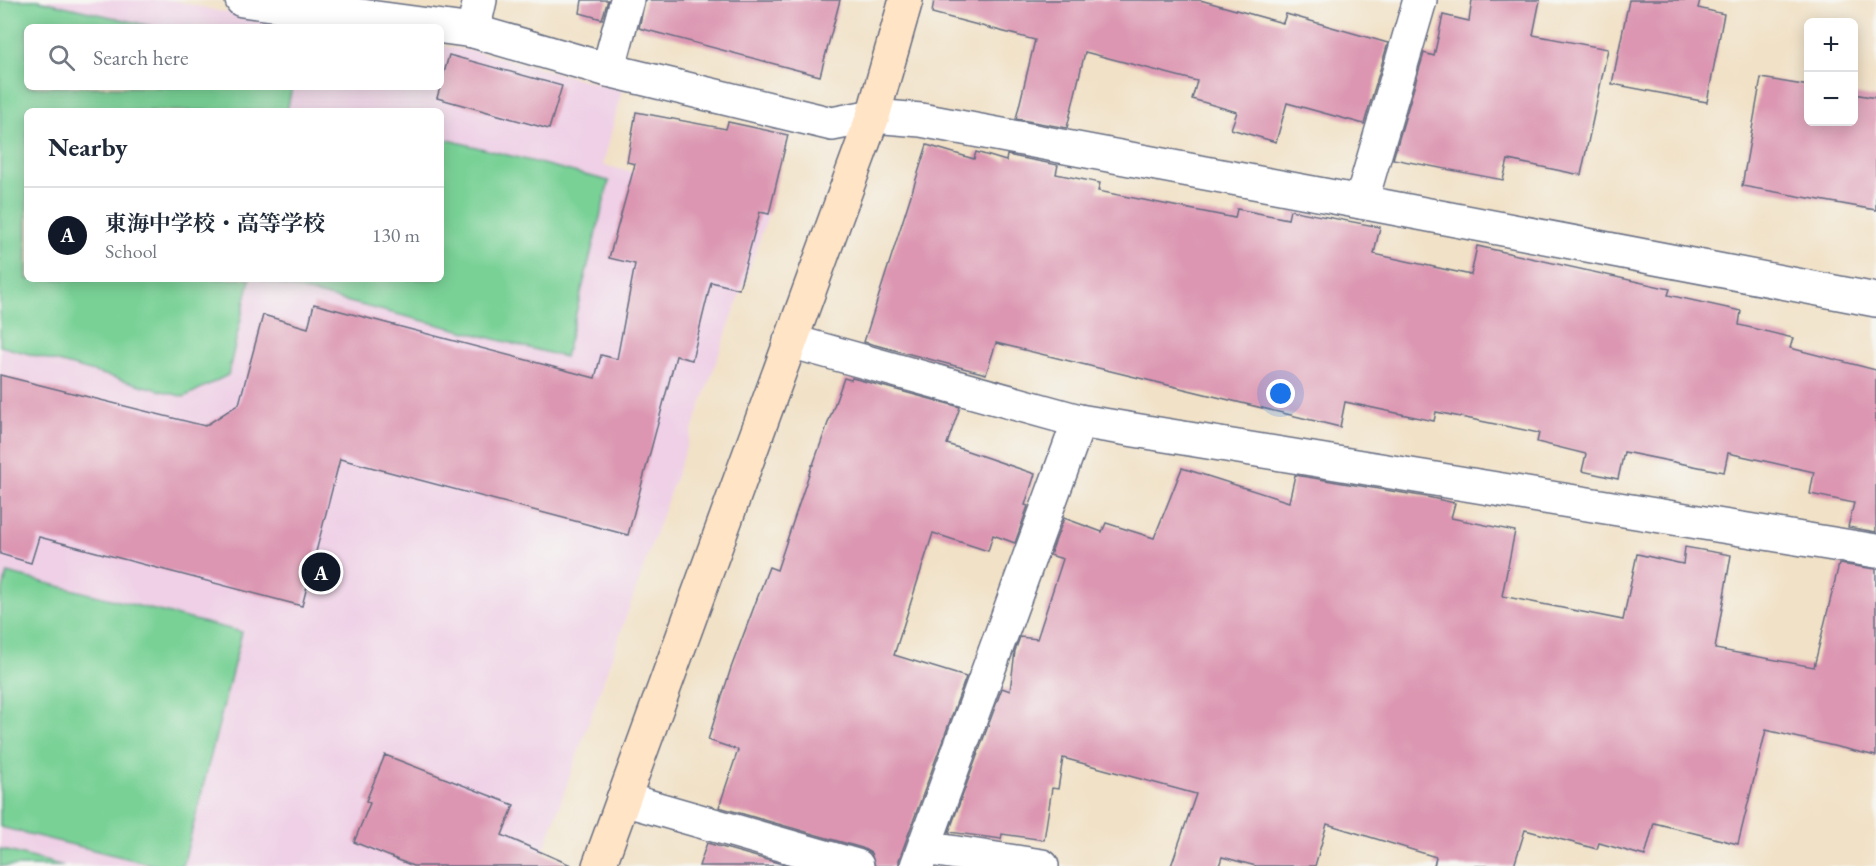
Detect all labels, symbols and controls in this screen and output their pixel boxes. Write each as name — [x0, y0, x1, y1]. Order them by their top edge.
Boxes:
map controls — [1804, 18, 1858, 126]
button: + — [1804, 18, 1858, 72]
search box — [24, 24, 444, 90]
icon: search — [45, 41, 78, 74]
text: Search here — [93, 43, 188, 72]
button: − — [1804, 72, 1858, 126]
text: Nearby — [48, 130, 128, 164]
text: 東海中学校・高等学校 — [105, 209, 325, 238]
text: A — [60, 222, 75, 248]
text: 130 m — [372, 222, 420, 248]
text: School — [105, 238, 157, 264]
your location — [1266, 379, 1295, 408]
pin: A — [302, 550, 340, 594]

